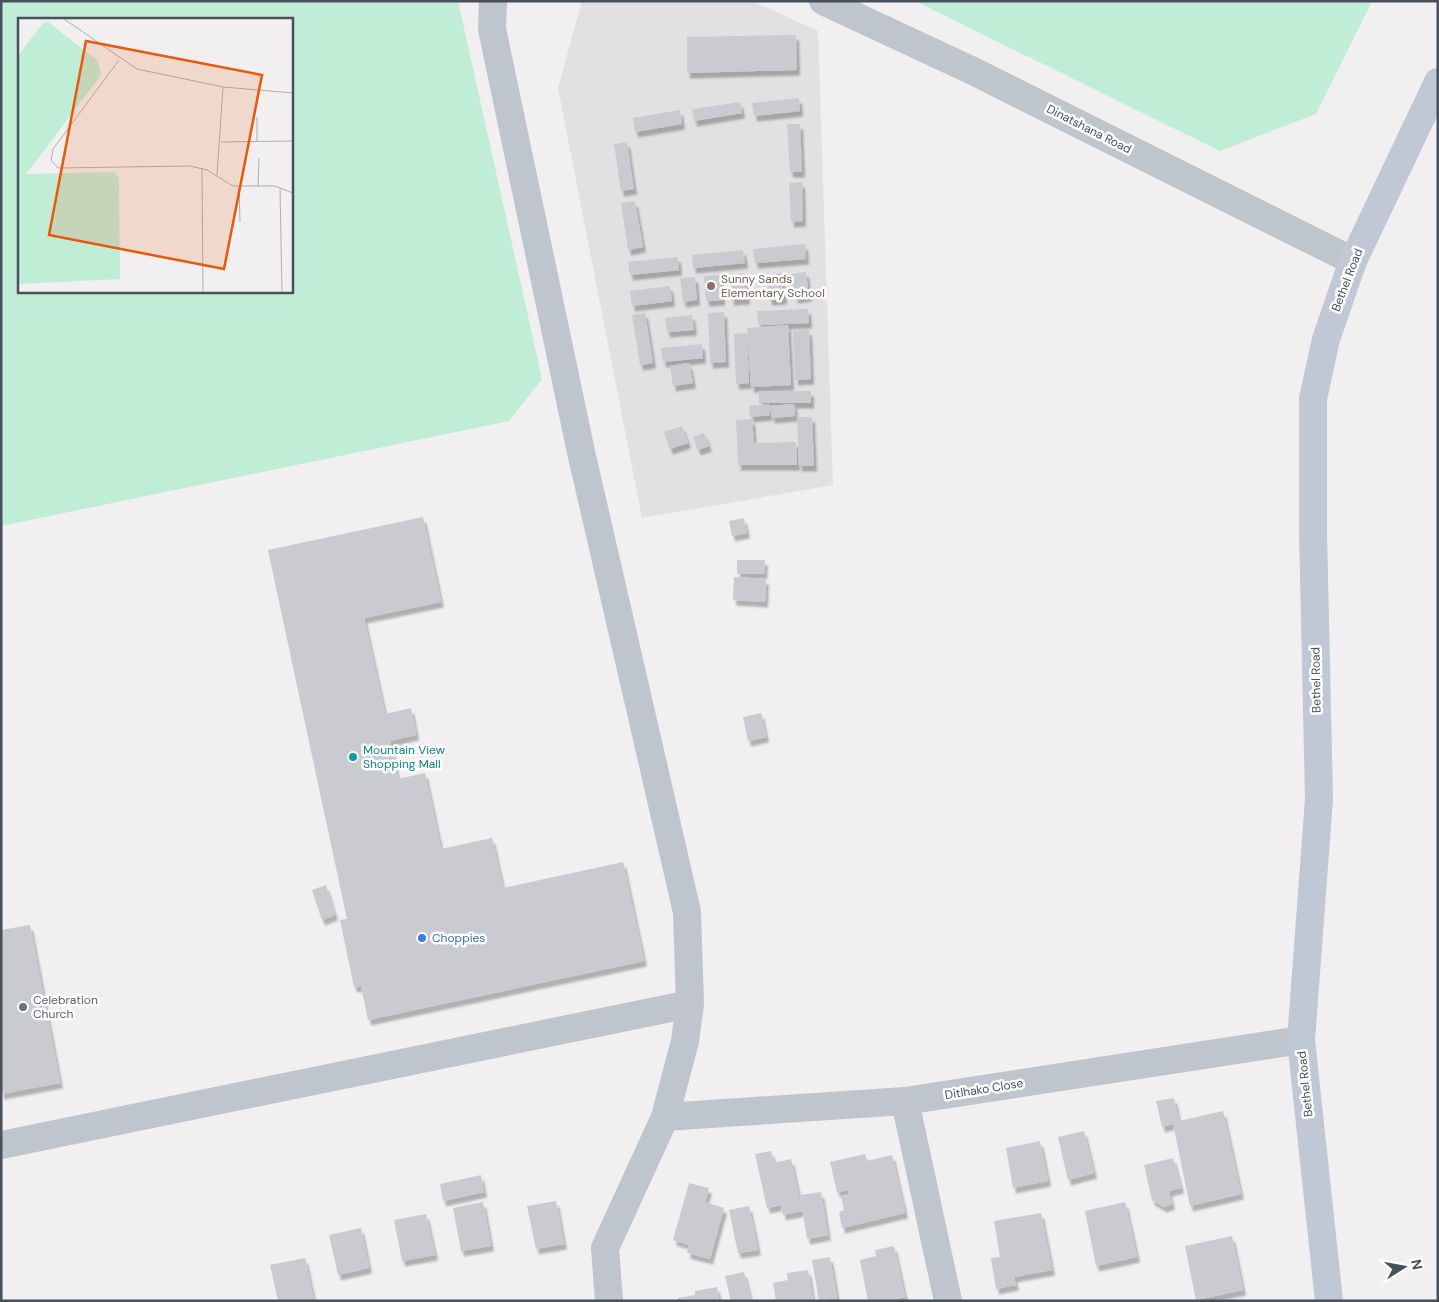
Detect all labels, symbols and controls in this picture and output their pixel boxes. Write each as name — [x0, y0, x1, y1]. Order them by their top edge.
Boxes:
inset map — [18, 18, 292, 292]
street label: Dinatshana Road — [1044, 101, 1134, 157]
street label: Bethel Road — [1328, 246, 1366, 314]
place label: Sunny Sands Elementary School — [721, 271, 825, 301]
marker: Sunny Sands Elementary School — [705, 280, 717, 292]
street label: Bethel Road — [1307, 647, 1325, 713]
place label: Mountain View Shopping Mall — [363, 742, 445, 772]
marker: Mountain View Shopping Mall — [347, 751, 359, 763]
place label: Choppies — [432, 930, 485, 946]
marker: Choppies — [416, 932, 428, 944]
place label: Celebration Church — [33, 992, 98, 1022]
marker: Celebration Church — [17, 1001, 29, 1013]
street label: Bethel Road — [1294, 1050, 1316, 1118]
street label: Ditlhako Close — [944, 1075, 1024, 1103]
north arrow — [1379, 1242, 1429, 1292]
text: N — [1407, 1258, 1427, 1271]

